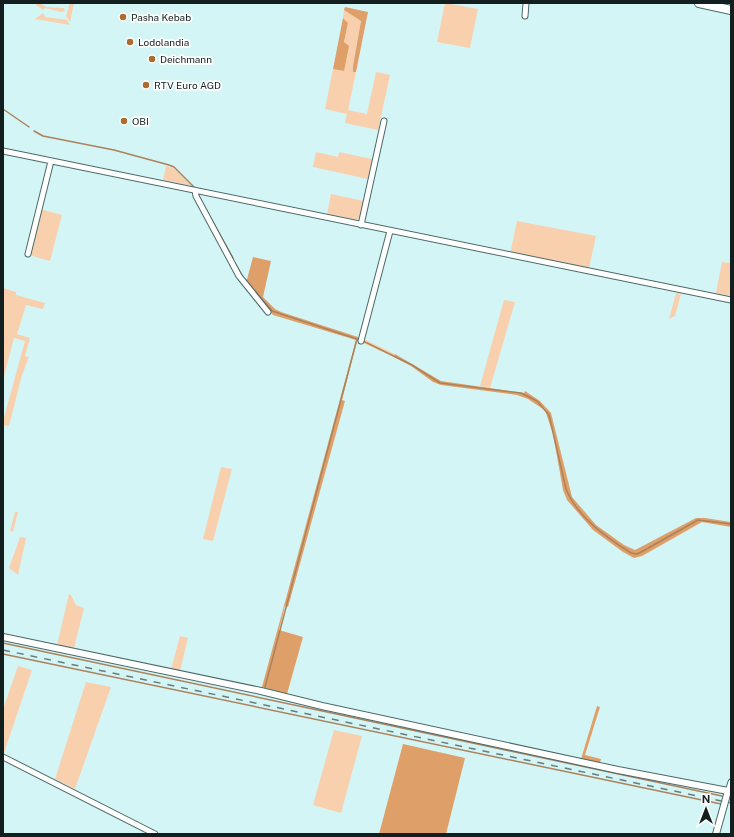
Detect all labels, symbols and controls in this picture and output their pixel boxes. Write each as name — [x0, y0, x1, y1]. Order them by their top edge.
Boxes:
place label: Pasha Kebab — [131, 11, 191, 23]
marker: Pasha Kebab — [118, 12, 128, 22]
place label: Lodolandia — [138, 36, 189, 48]
marker: Lodolandia — [125, 37, 135, 47]
place label: Deichmann — [160, 53, 212, 65]
marker: Deichmann — [147, 54, 157, 64]
place label: RTV Euro AGD — [154, 79, 221, 91]
marker: RTV Euro AGD — [141, 80, 151, 90]
place label: OBI — [132, 115, 149, 127]
marker: OBI — [119, 116, 129, 126]
north arrow — [686, 789, 726, 829]
text: N — [702, 793, 710, 805]

